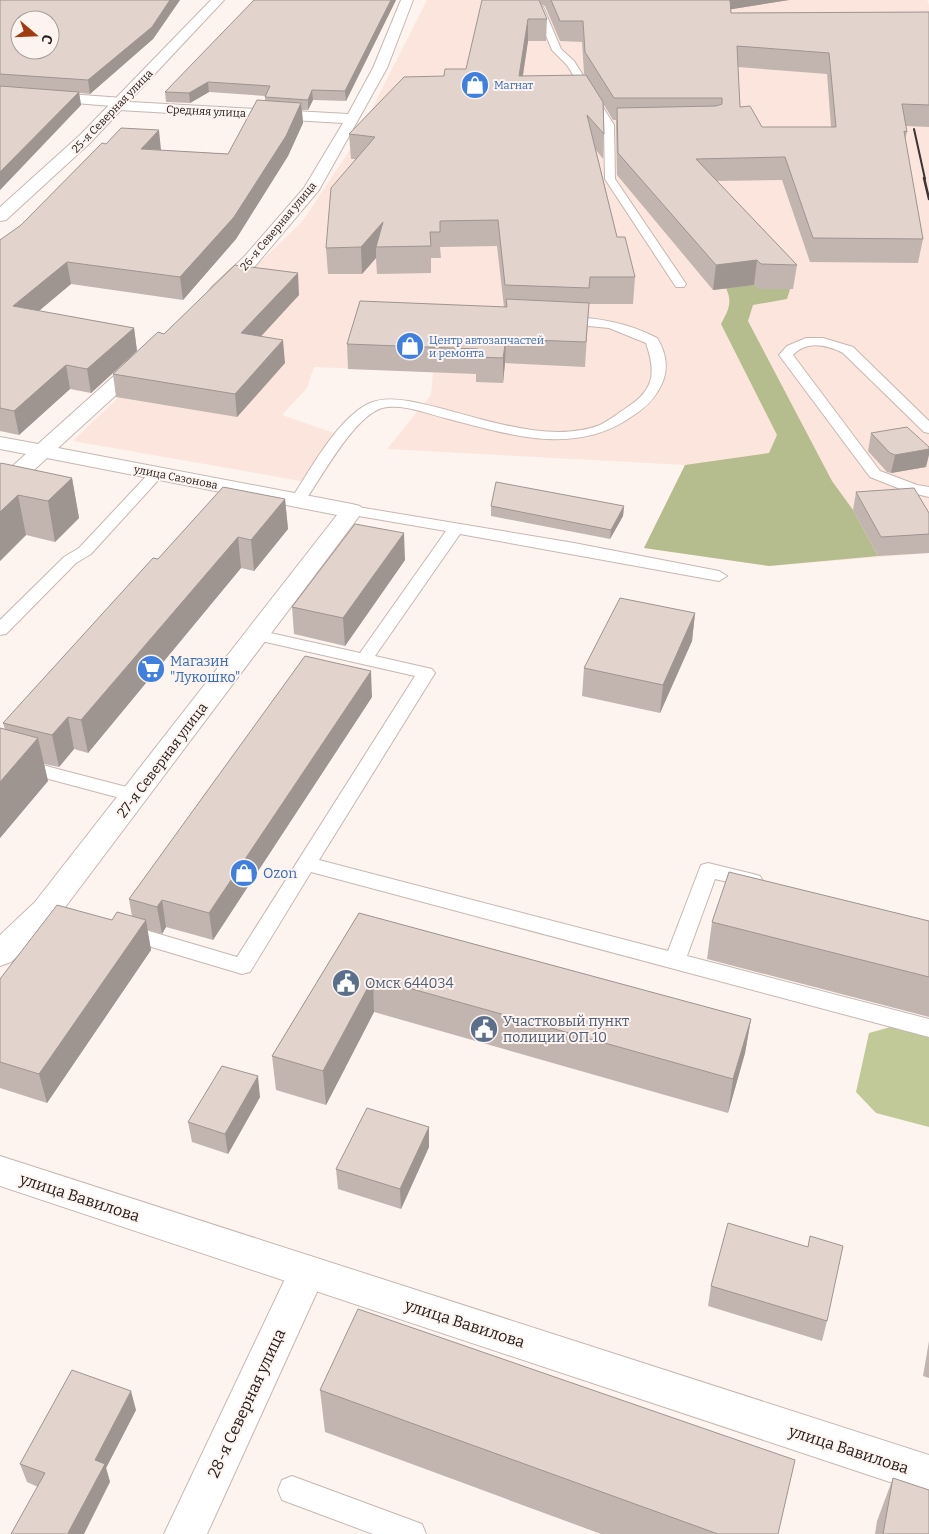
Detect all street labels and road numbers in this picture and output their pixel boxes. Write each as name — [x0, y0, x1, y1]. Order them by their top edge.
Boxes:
street label: 25-я Северная улица — [69, 67, 156, 156]
street label: Средняя улица — [166, 103, 246, 120]
street label: 26-я Северная улица — [238, 179, 319, 273]
street label: улица Сазонова — [132, 463, 219, 492]
street label: 27-я Северная улица — [114, 699, 211, 821]
street label: улица Вавилова — [16, 1169, 142, 1226]
street label: улица Вавилова — [401, 1295, 527, 1352]
street label: 28-я Северная улица — [204, 1326, 289, 1481]
street label: улица Вавилова — [785, 1421, 911, 1478]

